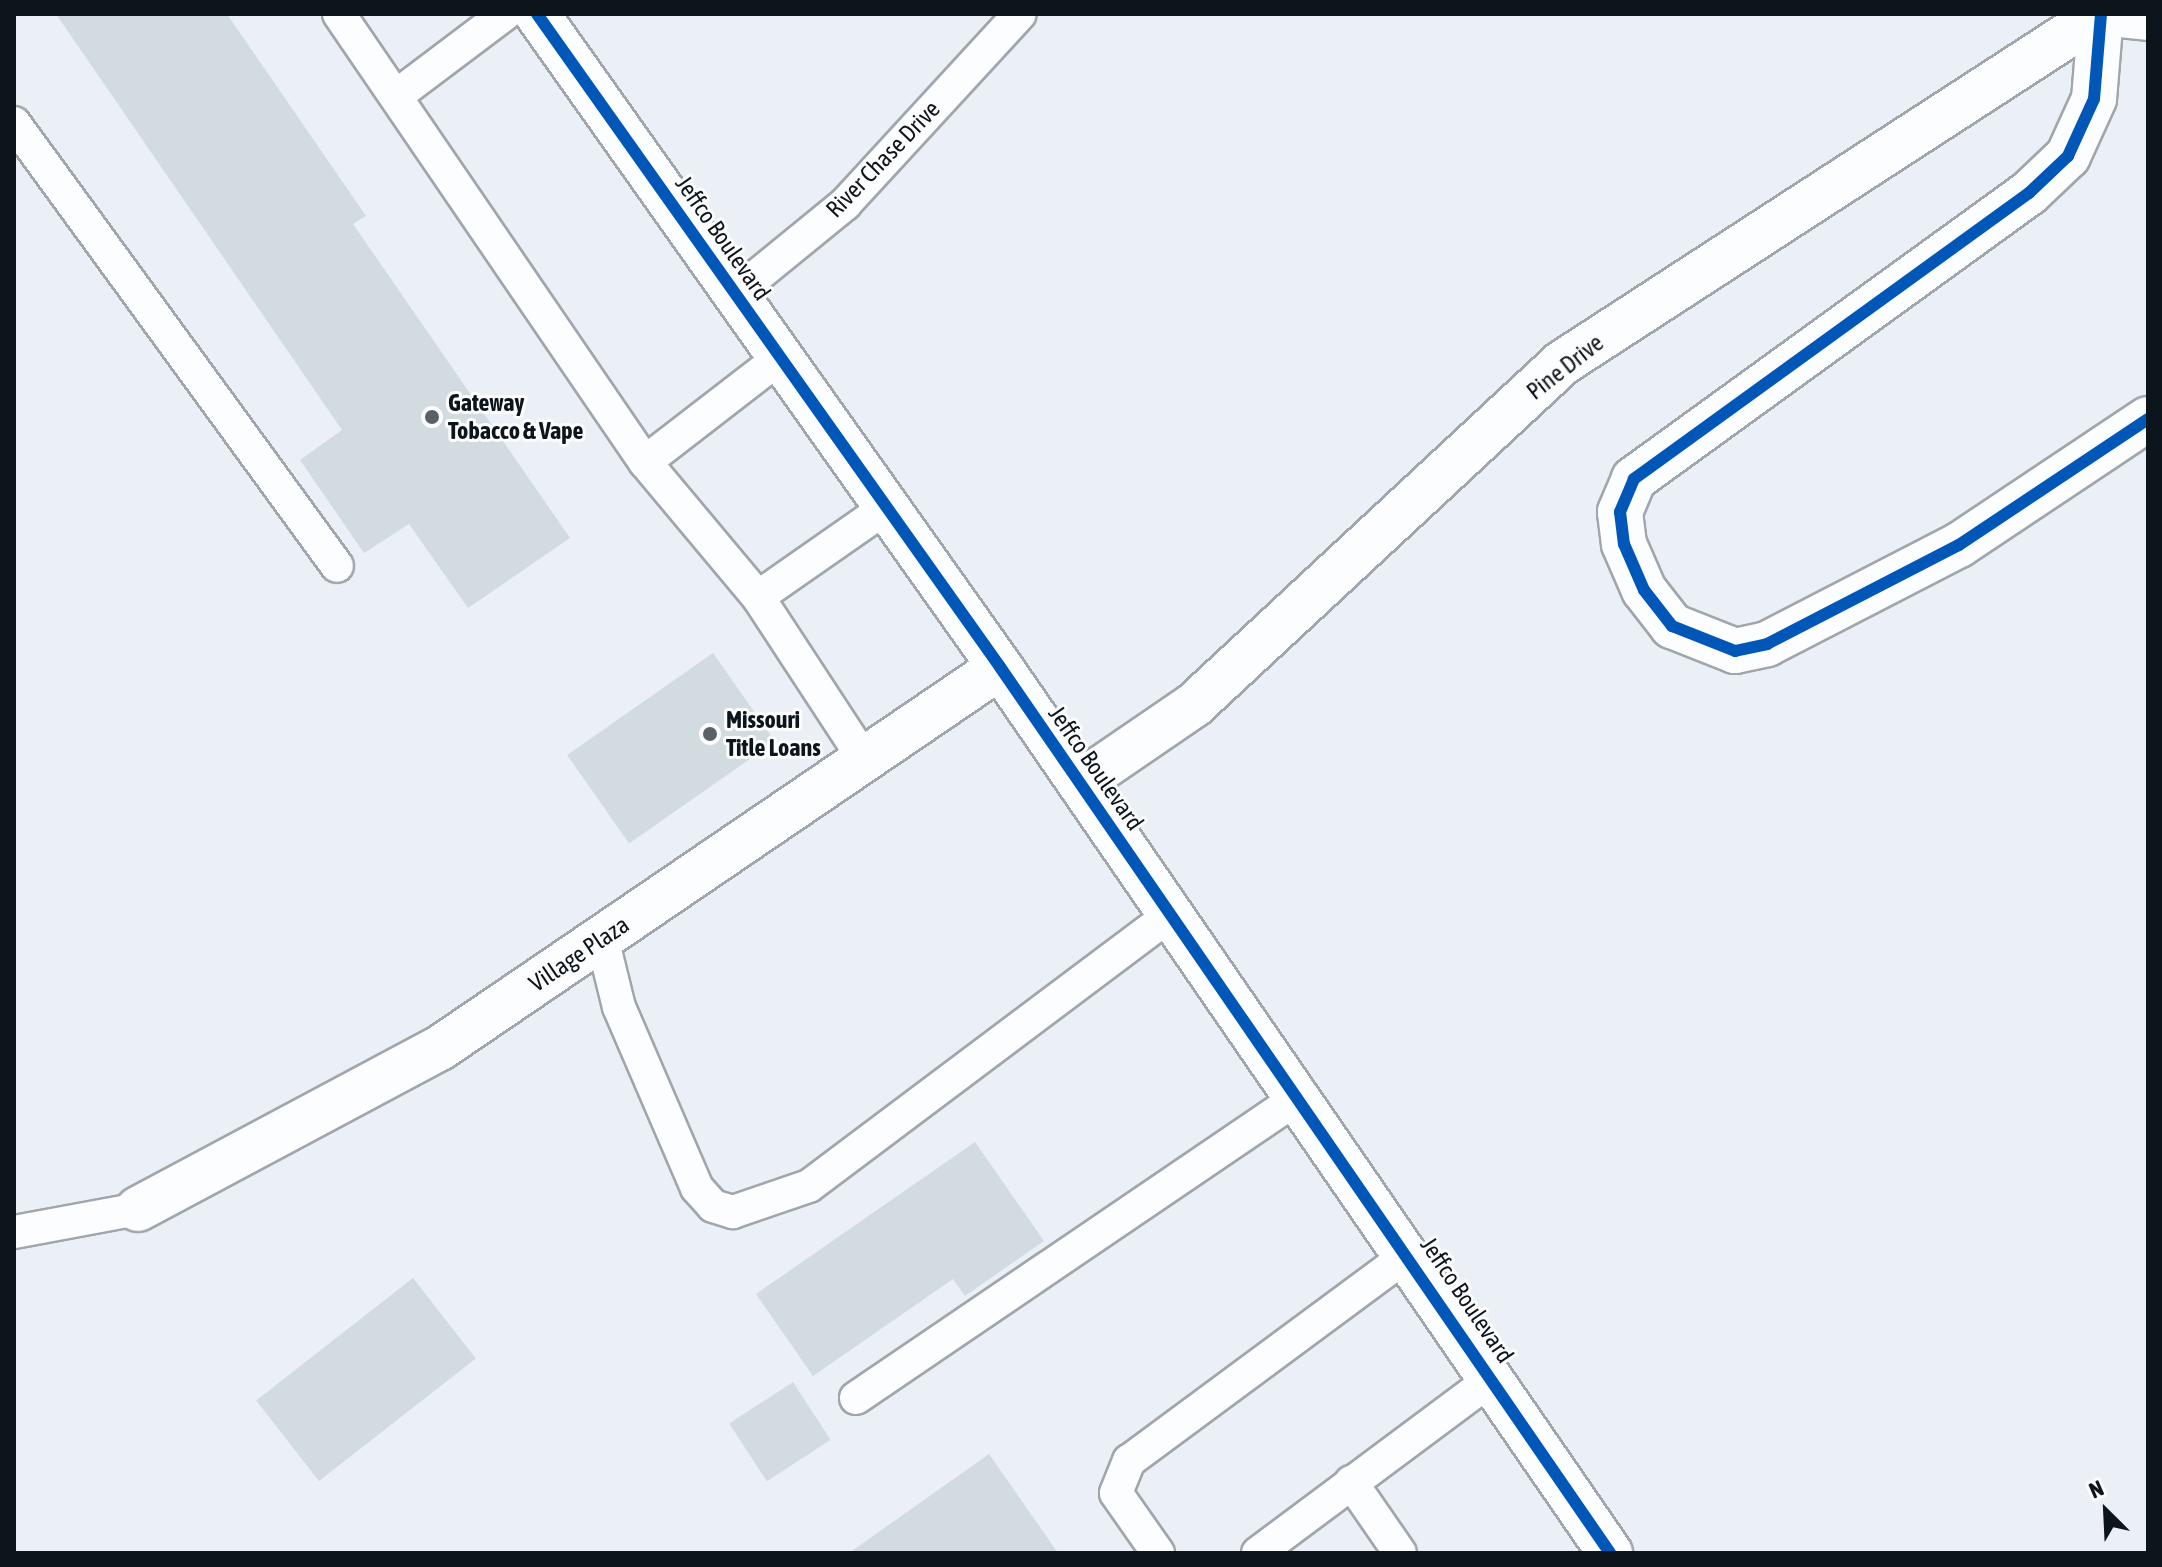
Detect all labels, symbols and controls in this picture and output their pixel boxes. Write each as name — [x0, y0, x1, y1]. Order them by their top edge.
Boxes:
street label: River Chase Drive — [820, 95, 946, 223]
street label: Jeffco Boulevard — [670, 170, 776, 306]
street label: Pine Drive — [1521, 328, 1609, 406]
place label: Gateway Tobacco & Vape — [448, 389, 583, 445]
marker: Gateway Tobacco & Vape — [423, 408, 441, 426]
street label: Jeffco Boulevard — [1043, 700, 1149, 836]
place label: Missouri Title Loans — [726, 706, 821, 762]
marker: Missouri Title Loans — [701, 725, 719, 743]
street label: Village Plaza — [524, 910, 634, 998]
street label: Jeffco Boulevard — [1414, 1232, 1520, 1368]
north arrow — [2066, 1471, 2146, 1551]
text: N — [2085, 1475, 2107, 1504]

